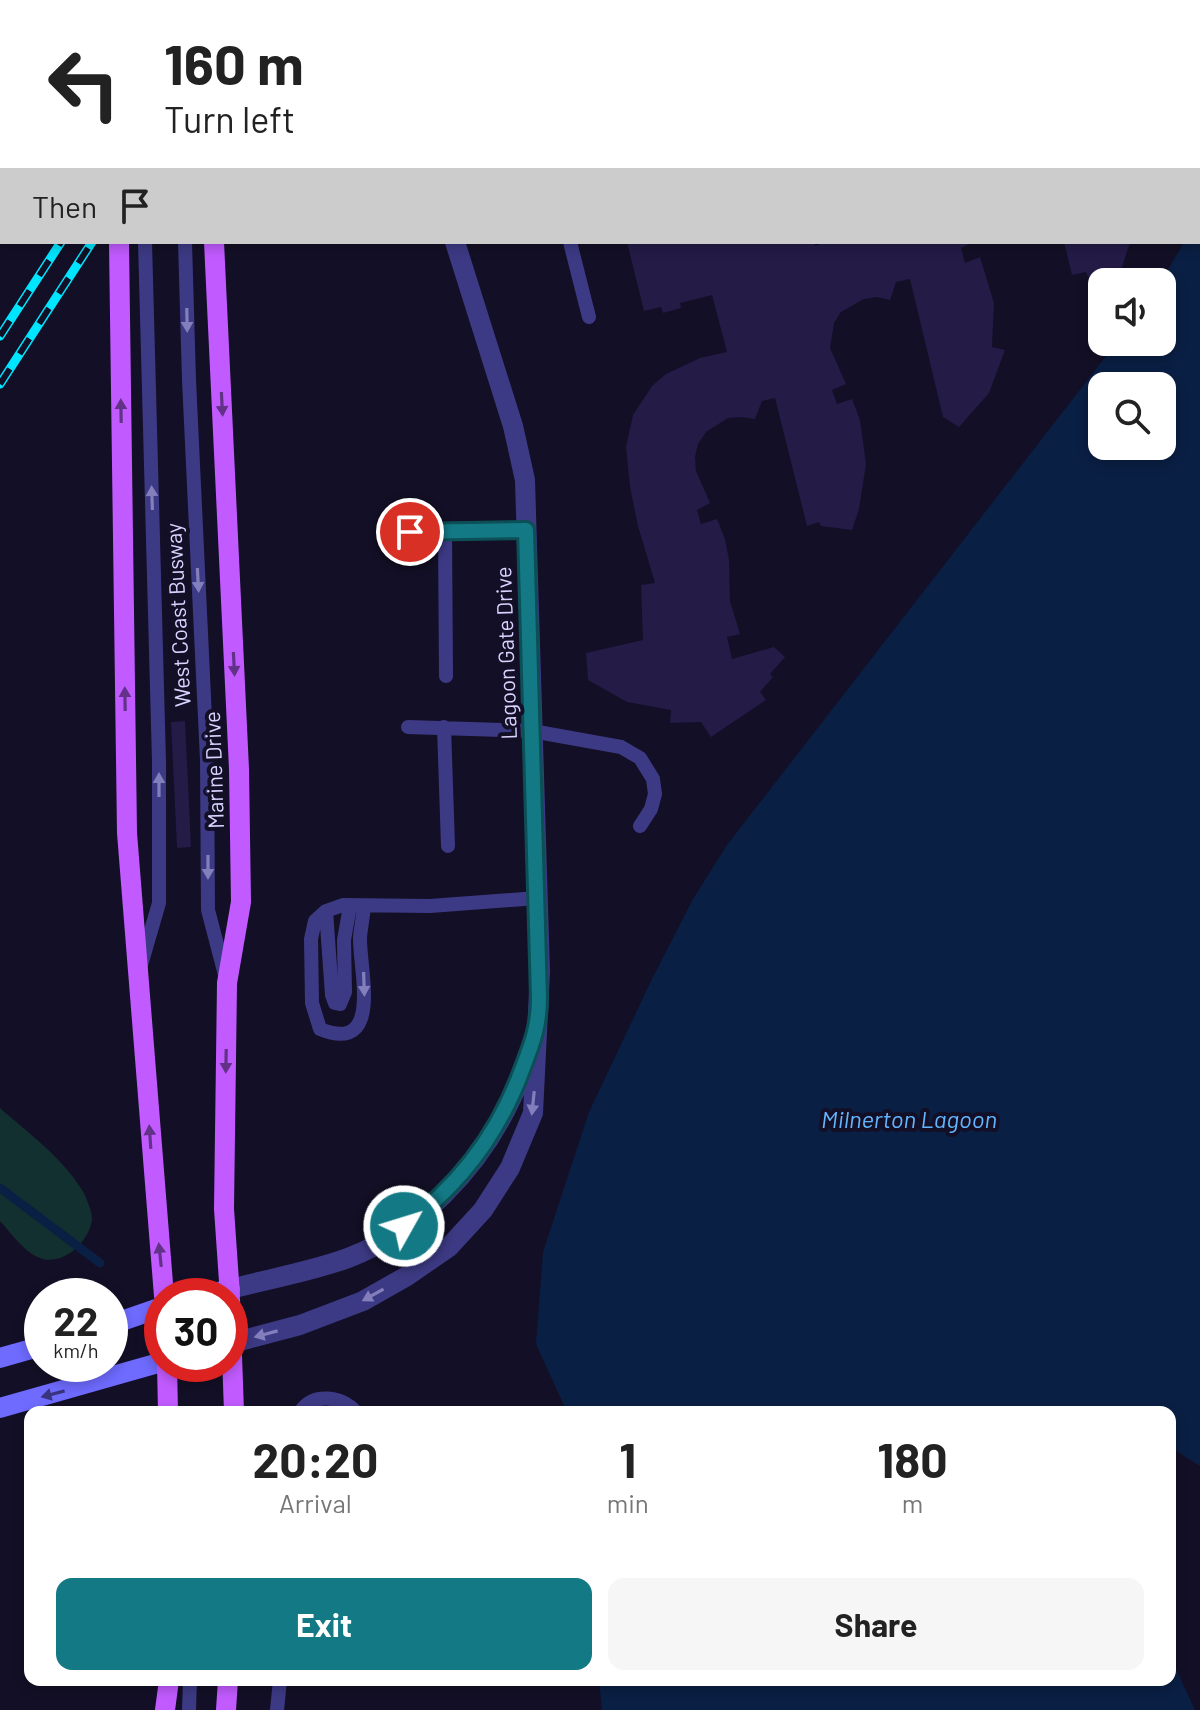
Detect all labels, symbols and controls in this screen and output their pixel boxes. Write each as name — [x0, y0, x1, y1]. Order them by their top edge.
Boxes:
text: 160 m — [164, 29, 304, 96]
icon: left — [32, 32, 136, 136]
text: Turn left — [164, 97, 295, 140]
icon: arrive — [113, 184, 157, 228]
text: Then — [32, 188, 97, 224]
map controls — [1088, 268, 1176, 460]
button: sound — [1088, 268, 1176, 356]
one-way arrow — [181, 308, 193, 333]
button: search — [1088, 372, 1176, 460]
one-way arrow — [216, 392, 229, 417]
one-way arrow — [115, 398, 127, 423]
one-way arrow — [145, 485, 158, 510]
pin — [376, 498, 444, 566]
icon: arrive — [388, 510, 432, 554]
street label: West Coast Busway — [159, 522, 195, 708]
street label: Lagoon Gate Drive — [489, 566, 521, 740]
one-way arrow — [192, 568, 205, 593]
one-way arrow — [228, 652, 241, 677]
one-way arrow — [118, 686, 131, 711]
street label: Marine Drive — [198, 711, 228, 829]
one-way arrow — [153, 772, 165, 797]
one-way arrow — [202, 855, 214, 880]
one-way arrow — [357, 972, 370, 997]
one-way arrow — [220, 1049, 232, 1074]
one-way arrow — [527, 1091, 540, 1116]
water label: Milnerton Lagoon — [821, 1104, 997, 1133]
one-way arrow — [143, 1124, 156, 1149]
position arrow — [362, 1184, 446, 1268]
one-way arrow — [153, 1242, 166, 1267]
speed limit sign: 30 — [144, 1278, 248, 1382]
one-way arrow — [362, 1288, 384, 1302]
text: 22 — [54, 1296, 98, 1344]
one-way arrow — [253, 1329, 278, 1341]
text: km/h — [53, 1338, 99, 1362]
one-way arrow — [41, 1388, 66, 1400]
text: 20:20 — [252, 1430, 378, 1488]
text: 1 — [619, 1430, 636, 1488]
text: 180 — [877, 1430, 948, 1488]
text: Arrival — [279, 1487, 352, 1518]
text: min — [607, 1487, 649, 1518]
text: m — [902, 1487, 923, 1518]
button: Exit — [56, 1578, 592, 1670]
button: Share — [608, 1578, 1144, 1670]

